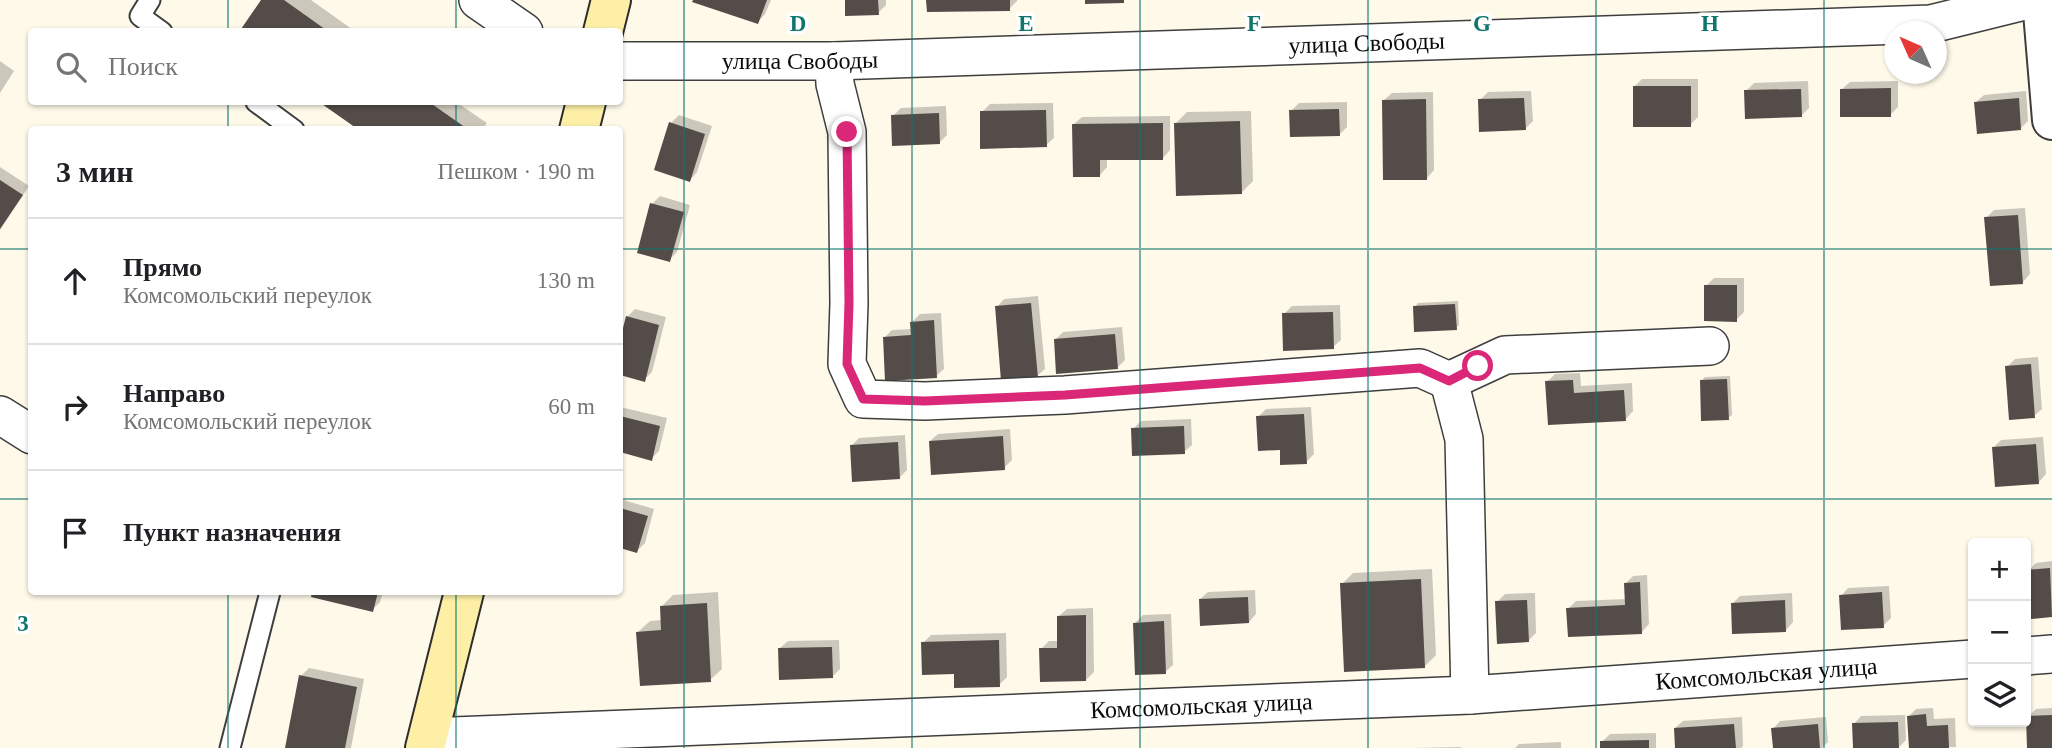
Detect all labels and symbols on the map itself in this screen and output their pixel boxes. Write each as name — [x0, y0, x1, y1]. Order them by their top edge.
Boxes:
text: D — [790, 11, 806, 36]
text: E — [1018, 11, 1034, 36]
text: F — [1247, 11, 1261, 36]
text: G — [1473, 11, 1491, 36]
text: H — [1701, 11, 1719, 36]
north arrow — [1884, 21, 1947, 84]
street label: улица Свободы — [1288, 27, 1445, 59]
street label: улица Свободы — [722, 47, 879, 74]
route end — [831, 116, 862, 147]
route start — [1462, 350, 1493, 381]
text: 3 — [17, 611, 29, 636]
street label: Комсомольская улица — [1655, 653, 1879, 695]
street label: Комсомольская улица — [1090, 688, 1313, 723]

